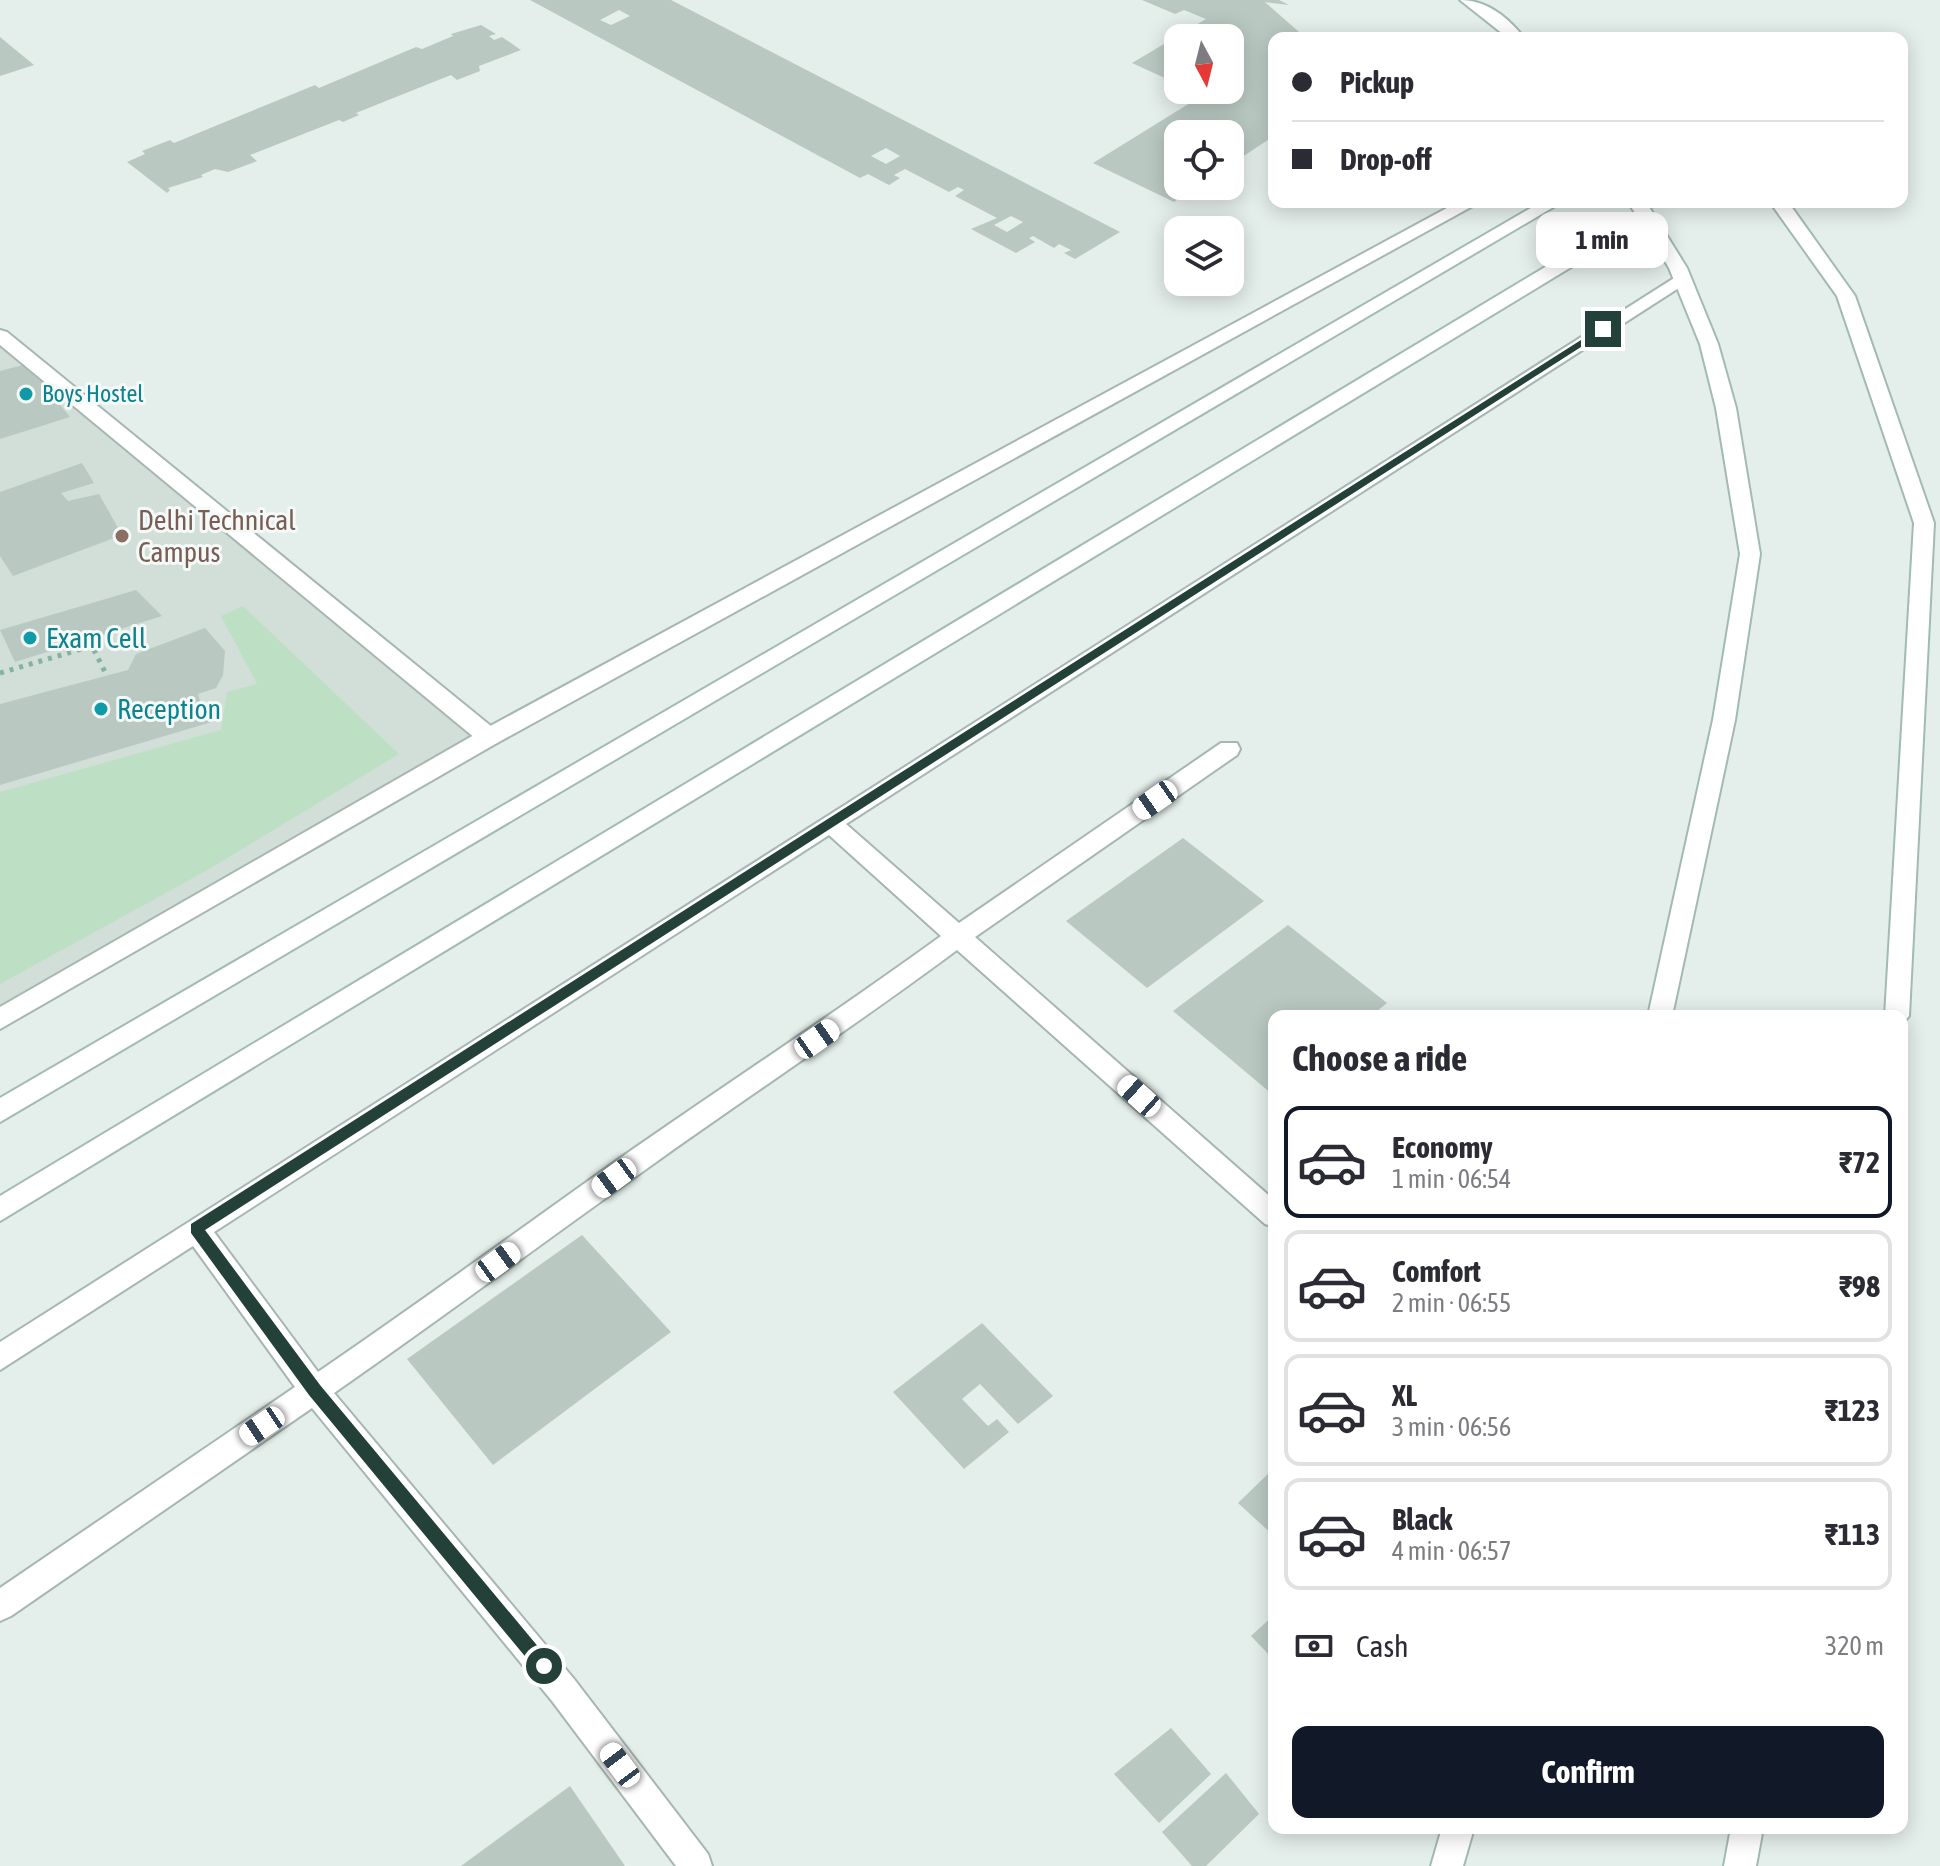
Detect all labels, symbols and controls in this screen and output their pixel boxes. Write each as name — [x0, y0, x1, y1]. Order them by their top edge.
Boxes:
north arrow — [1164, 24, 1244, 104]
map controls — [1164, 24, 1244, 296]
text: Pickup — [1340, 65, 1414, 99]
button: locate — [1164, 120, 1244, 200]
text: Drop-off — [1340, 142, 1432, 176]
callout: 1 min — [1537, 213, 1669, 269]
button: layers — [1164, 216, 1244, 296]
text: 1 min — [1575, 225, 1629, 255]
route end — [1585, 311, 1621, 347]
place label: Boys Hostel — [42, 380, 144, 407]
marker: Boys Hostel — [17, 385, 35, 403]
place label: Delhi Technical Campus — [138, 504, 296, 568]
marker: Delhi Technical Campus — [113, 527, 131, 545]
place label: Exam Cell — [46, 622, 147, 654]
marker: Exam Cell — [21, 629, 39, 647]
place label: Reception — [117, 693, 221, 725]
marker: Reception — [92, 700, 110, 718]
car — [1128, 776, 1182, 824]
car — [790, 1015, 844, 1063]
text: Choose a ride — [1292, 1037, 1467, 1079]
car — [1113, 1071, 1165, 1121]
icon: car — [1296, 1126, 1368, 1198]
text: Economy — [1392, 1130, 1493, 1164]
text: ₹72 — [1839, 1145, 1880, 1179]
car — [588, 1154, 640, 1202]
text: 1 min · 06:54 — [1392, 1164, 1511, 1194]
car — [472, 1238, 524, 1286]
icon: car — [1296, 1250, 1368, 1322]
text: Comfort — [1392, 1254, 1481, 1288]
text: ₹98 — [1839, 1269, 1880, 1303]
text: 2 min · 06:55 — [1392, 1288, 1511, 1318]
icon: car — [1296, 1374, 1368, 1446]
text: XL — [1392, 1378, 1417, 1412]
text: ₹123 — [1825, 1393, 1880, 1427]
car — [235, 1403, 289, 1449]
text: 3 min · 06:56 — [1392, 1412, 1511, 1442]
icon: car — [1296, 1498, 1368, 1570]
text: Black — [1392, 1502, 1452, 1536]
text: ₹113 — [1825, 1517, 1880, 1551]
text: 4 min · 06:57 — [1392, 1536, 1511, 1566]
icon: cash — [1292, 1624, 1336, 1668]
text: Cash — [1356, 1629, 1409, 1663]
text: 320 m — [1825, 1631, 1884, 1661]
route start — [526, 1648, 562, 1684]
button: Confirm — [1292, 1726, 1884, 1818]
car — [596, 1739, 644, 1791]

